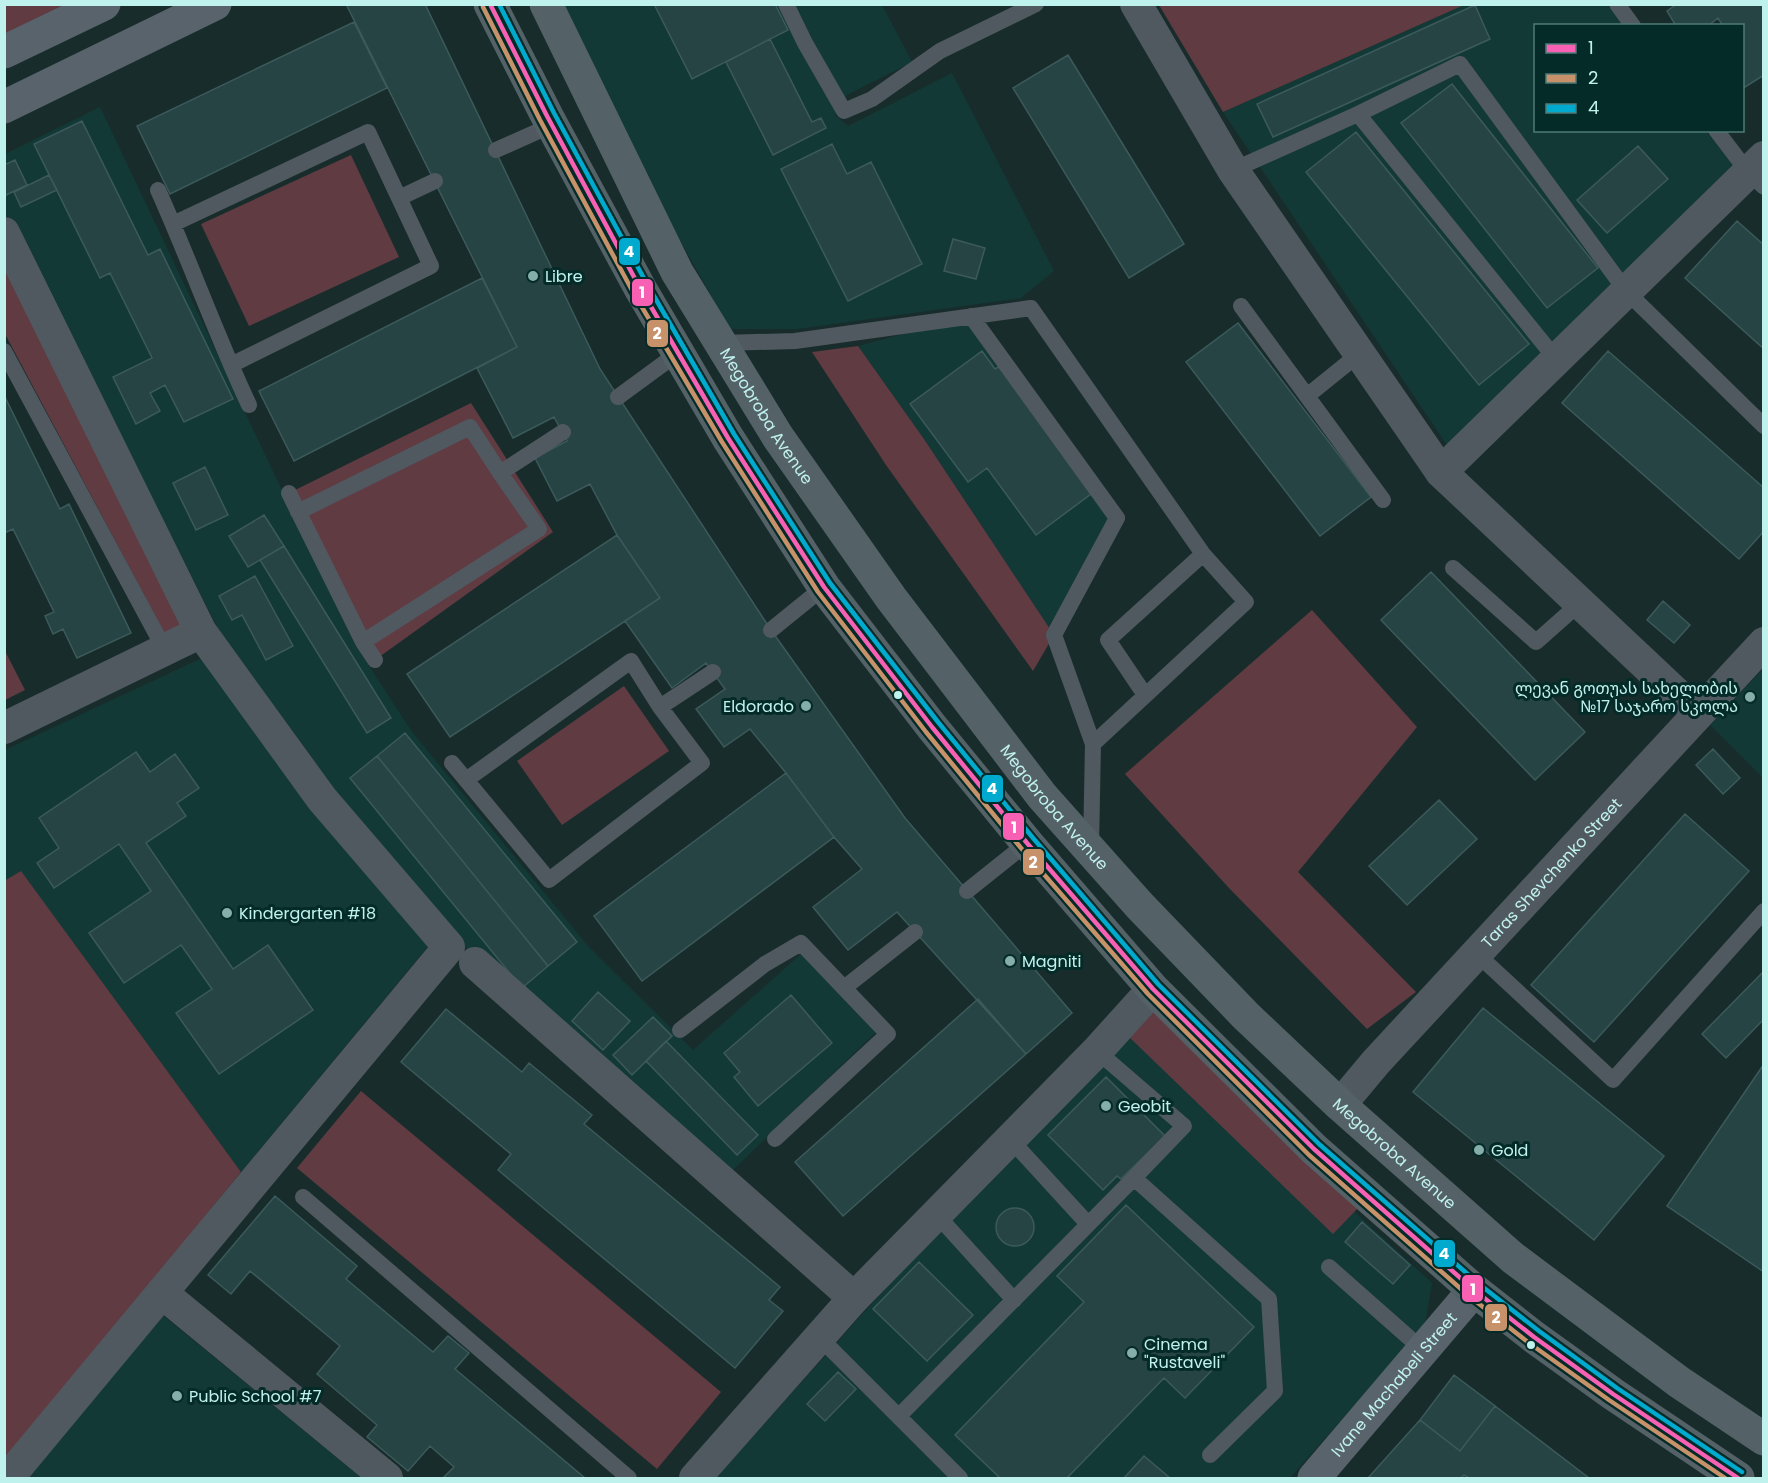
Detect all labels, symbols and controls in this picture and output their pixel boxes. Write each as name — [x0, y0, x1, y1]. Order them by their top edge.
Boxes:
legend — [1534, 24, 1744, 132]
text: 1 — [1588, 35, 1594, 60]
text: 2 — [1588, 65, 1598, 90]
text: 4 — [1588, 95, 1599, 120]
line badge: 4 — [618, 237, 641, 266]
text: 4 — [624, 240, 635, 263]
place label: Libre — [545, 265, 583, 288]
marker: Libre — [526, 269, 540, 283]
line badge: 1 — [631, 278, 654, 307]
text: 1 — [639, 281, 645, 304]
line badge: 2 — [646, 319, 669, 348]
text: 2 — [652, 322, 662, 345]
street label: Megobroba Avenue — [714, 344, 819, 489]
place label: ლევან გოთუას სახელობის №17 საჯარო სკოლა — [1515, 677, 1738, 718]
unlabelled marker — [892, 689, 904, 701]
marker: ლევან გოთუას სახელობის №17 საჯარო სკოლა — [1743, 690, 1757, 704]
place label: Eldorado — [723, 695, 794, 718]
marker: Eldorado — [799, 699, 813, 713]
street label: Megobroba Avenue — [995, 740, 1114, 875]
line badge: 4 — [981, 774, 1004, 803]
text: 4 — [987, 777, 998, 800]
street label: Taras Shevchenko Street — [1476, 793, 1627, 953]
line badge: 1 — [1002, 812, 1025, 841]
text: 1 — [1011, 816, 1017, 839]
line badge: 2 — [1022, 848, 1045, 876]
text: 2 — [1028, 851, 1038, 874]
place label: Kindergarten #18 — [239, 902, 376, 925]
marker: Kindergarten #18 — [220, 906, 234, 920]
place label: Magniti — [1022, 950, 1081, 973]
marker: Magniti — [1003, 954, 1017, 968]
street label: Megobroba Avenue — [1328, 1093, 1461, 1215]
place label: Geobit — [1118, 1095, 1171, 1118]
marker: Geobit — [1099, 1099, 1113, 1113]
place label: Gold — [1491, 1139, 1528, 1162]
marker: Gold — [1472, 1143, 1486, 1157]
line badge: 4 — [1433, 1239, 1456, 1268]
text: 4 — [1439, 1242, 1450, 1265]
line badge: 1 — [1461, 1274, 1484, 1303]
text: 1 — [1470, 1278, 1476, 1301]
line badge: 2 — [1484, 1303, 1508, 1332]
text: 2 — [1491, 1306, 1501, 1329]
street label: Ivane Machabeli Street — [1326, 1307, 1462, 1462]
place label: Cinema "Rustaveli" — [1144, 1333, 1225, 1374]
unlabelled marker — [1525, 1339, 1537, 1351]
marker: Cinema "Rustaveli" — [1125, 1346, 1139, 1360]
place label: Public School #7 — [189, 1385, 322, 1408]
marker: Public School #7 — [170, 1389, 184, 1403]

